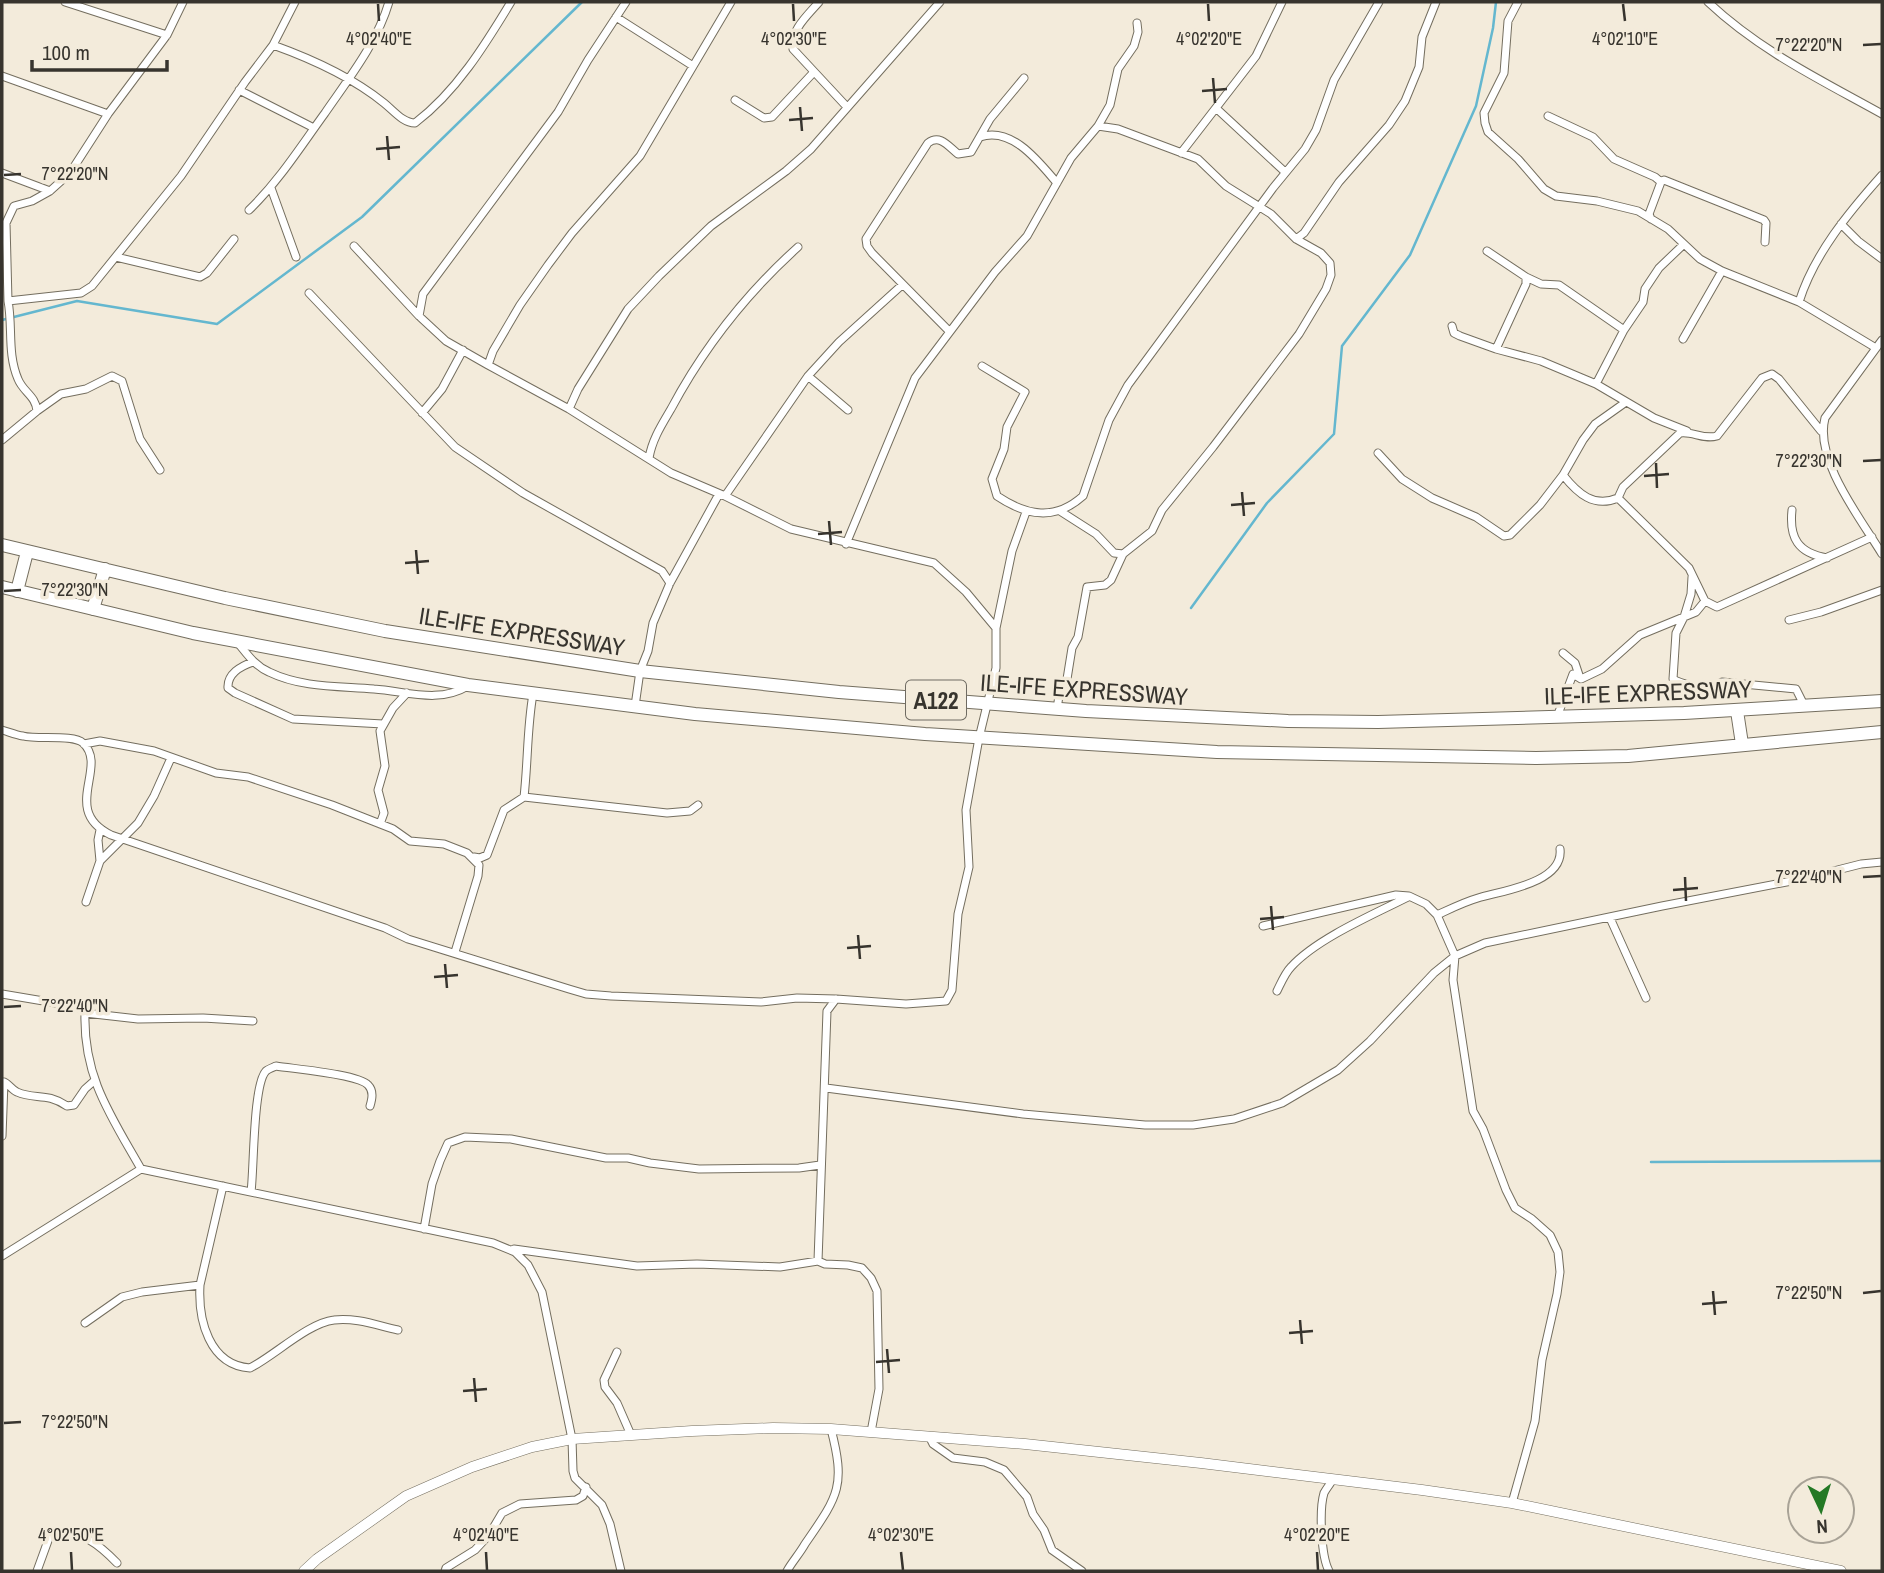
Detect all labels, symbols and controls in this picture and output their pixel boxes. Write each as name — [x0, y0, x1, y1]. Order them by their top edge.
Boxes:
text: 4°02'40"E — [346, 26, 412, 51]
text: 4°02'30"E — [761, 26, 827, 51]
text: 4°02'20"E — [1176, 26, 1242, 51]
text: 4°02'10"E — [1592, 26, 1658, 51]
scale bar — [32, 28, 166, 72]
text: 7°22'20"N — [1776, 32, 1842, 57]
text: 100 m — [42, 38, 90, 67]
text: 7°22'20"N — [42, 161, 108, 186]
text: 7°22'30"N — [1776, 448, 1842, 473]
text: 7°22'30"N — [42, 577, 108, 602]
street label: ILE-IFE EXPRESSWAY — [417, 599, 627, 663]
street label: ILE-IFE EXPRESSWAY — [979, 666, 1189, 712]
street label: ILE-IFE EXPRESSWAY — [1544, 672, 1752, 712]
road number: A122 — [906, 680, 966, 720]
text: 7°22'40"N — [1776, 864, 1842, 889]
text: 7°22'40"N — [42, 993, 108, 1018]
text: 7°22'50"N — [1776, 1280, 1842, 1305]
text: 7°22'50"N — [42, 1409, 108, 1434]
north arrow — [1786, 1475, 1856, 1545]
text: N — [1816, 1514, 1829, 1540]
text: 4°02'50"E — [38, 1522, 104, 1547]
text: 4°02'40"E — [453, 1522, 519, 1547]
text: 4°02'30"E — [868, 1522, 934, 1547]
text: 4°02'20"E — [1284, 1522, 1350, 1547]

